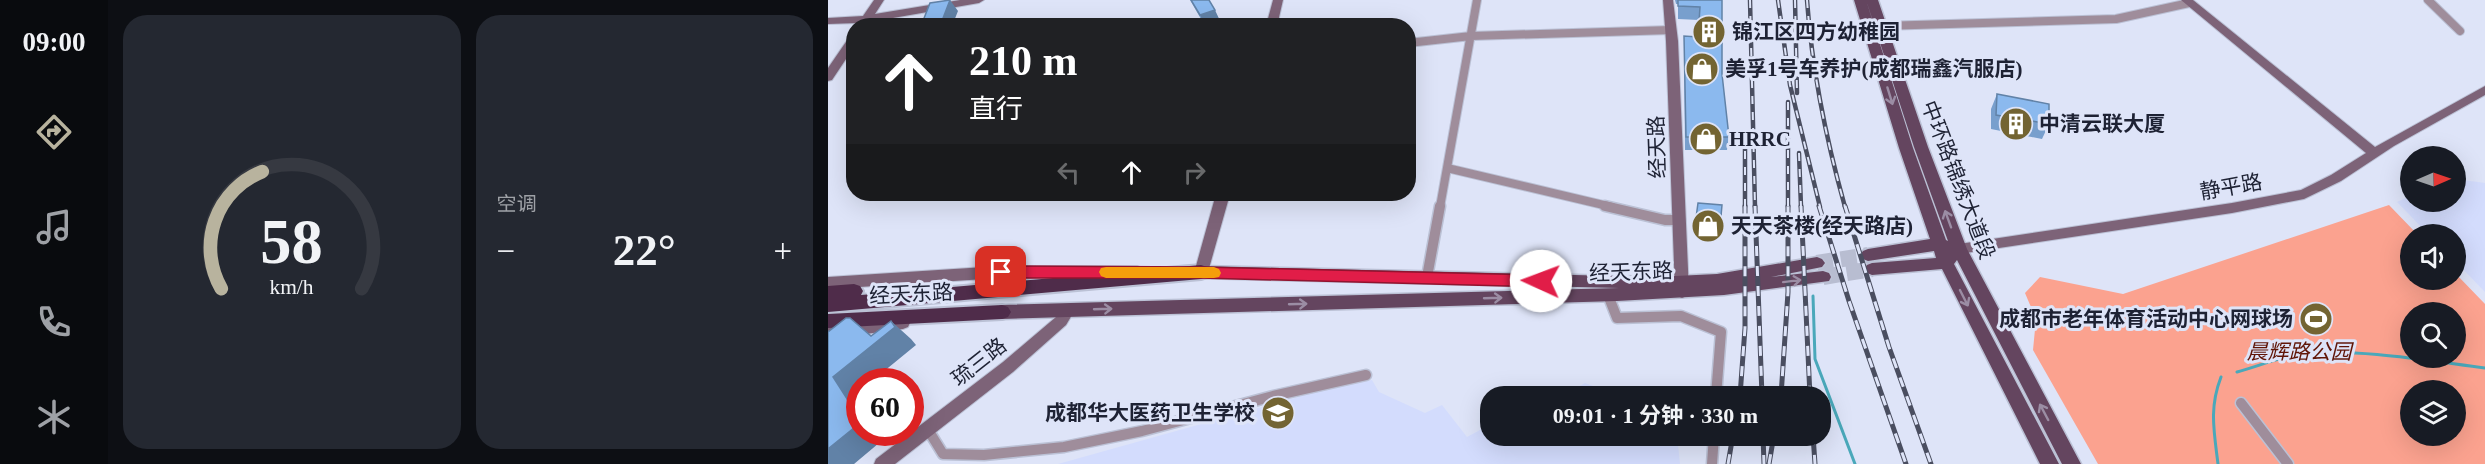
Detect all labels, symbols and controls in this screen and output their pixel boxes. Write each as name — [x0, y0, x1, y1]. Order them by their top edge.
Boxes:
building icon: 锦江区四方幼稚园 — [1691, 14, 1727, 50]
place label: 锦江区四方幼稚园 — [1732, 20, 1900, 44]
text: 09:00 — [23, 27, 86, 57]
text: 210 m — [969, 38, 1078, 84]
icon: ahead — [870, 42, 948, 120]
shop icon: 美孚1号车养护(成都瑞鑫汽服店) — [1684, 51, 1720, 87]
place label: 美孚1号车养护(成都瑞鑫汽服店) — [1725, 57, 2023, 81]
one-way arrow — [1885, 86, 1896, 105]
text: 直行 — [969, 94, 1023, 124]
street label: 中环路锦绣大道段 — [1917, 97, 1999, 263]
building icon: 中清云联大厦 — [1998, 106, 2034, 142]
icon: directions — [33, 111, 75, 153]
place label: 中清云联大厦 — [2039, 112, 2165, 136]
street label: 经天路 — [1644, 115, 1670, 179]
shop icon: HRRC — [1688, 121, 1724, 157]
place label: HRRC — [1729, 127, 1791, 151]
north arrow — [2400, 146, 2466, 212]
map controls — [2400, 146, 2466, 446]
icon: left — [1052, 156, 1085, 189]
icon: ahead — [1115, 156, 1148, 189]
icon: right — [1178, 156, 1211, 189]
street label: 静平路 — [2198, 170, 2264, 204]
text: 空调 — [497, 193, 537, 215]
icon: music — [33, 206, 75, 248]
text: 58 — [261, 207, 323, 276]
shop icon: 天天茶楼(经天路店) — [1690, 208, 1726, 244]
one-way arrow — [1941, 211, 1952, 229]
place label: 天天茶楼(经天路店) — [1731, 214, 1913, 238]
button: sound — [2400, 224, 2466, 290]
text: 22° — [613, 225, 676, 275]
text: − — [497, 233, 515, 269]
text: + — [773, 233, 792, 269]
pin — [975, 246, 1026, 297]
position arrow — [1509, 249, 1573, 313]
icon: arrive — [984, 255, 1017, 288]
street label: 经天东路 — [1589, 259, 1673, 285]
text: km/h — [270, 275, 314, 299]
one-way arrow — [1781, 275, 1801, 286]
street label: 经天东路 — [868, 280, 954, 308]
one-way arrow — [1959, 289, 1970, 307]
one-way arrow — [1482, 293, 1502, 304]
one-way arrow — [1287, 298, 1307, 309]
icon: phone — [33, 301, 75, 343]
sports icon: 成都市老年体育活动中心网球场 — [2298, 301, 2334, 337]
button: search — [2400, 302, 2466, 368]
one-way arrow — [1092, 303, 1112, 315]
place label: 成都市老年体育活动中心网球场 — [1999, 307, 2293, 331]
street label: 琉三路 — [947, 333, 1011, 391]
park label: 晨辉路公园 — [2247, 340, 2354, 364]
speed limit sign: 60 — [846, 368, 924, 446]
button: layers — [2400, 380, 2466, 446]
school or university icon: 成都华大医药卫生学校 — [1260, 395, 1296, 431]
icon: climate — [33, 396, 75, 438]
place label: 成都华大医药卫生学校 — [1045, 401, 1255, 425]
text: 09:01 · 1 分钟 · 330 m — [1553, 403, 1758, 428]
one-way arrow — [2038, 404, 2049, 422]

